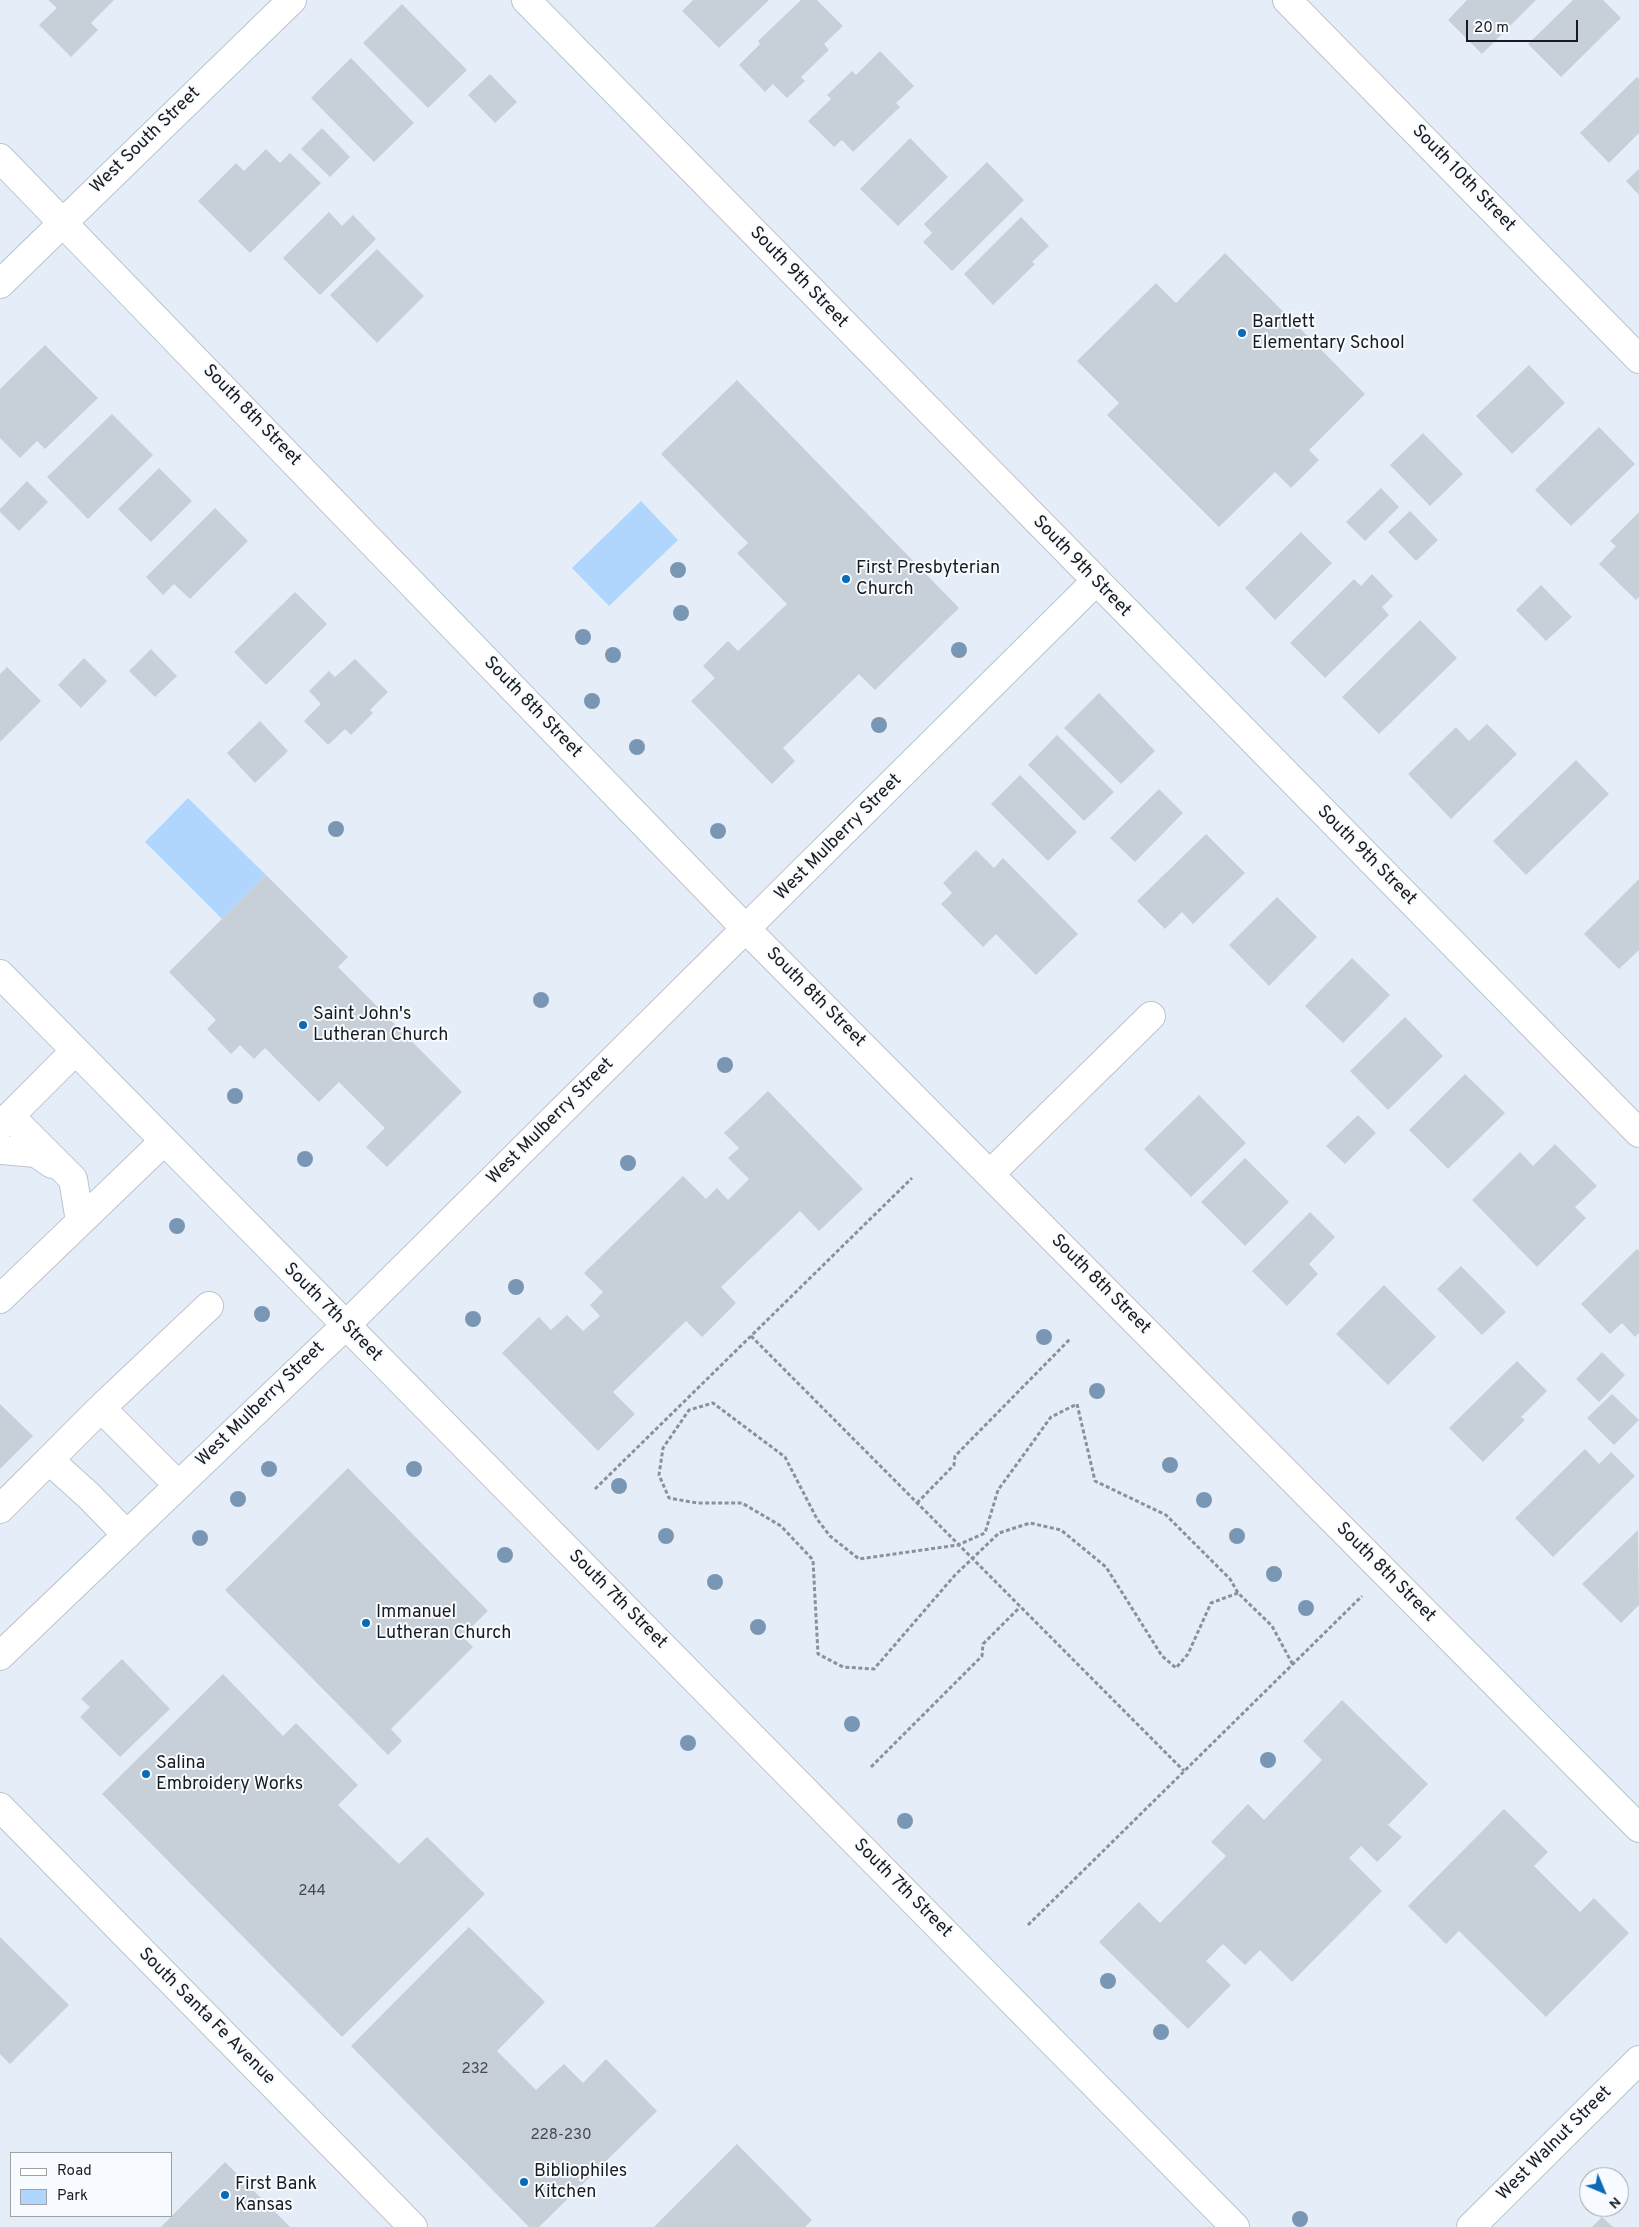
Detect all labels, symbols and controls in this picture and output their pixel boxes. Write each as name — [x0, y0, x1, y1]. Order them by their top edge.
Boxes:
scale bar — [1469, 10, 1582, 42]
text: 20 m — [1474, 19, 1509, 38]
street label: West South Street — [87, 83, 205, 199]
street label: South 10th Street — [1407, 121, 1519, 237]
street label: South 9th Street — [744, 223, 852, 333]
place label: Bartlett Elementary School — [1252, 312, 1405, 354]
marker: Bartlett Elementary School — [1236, 327, 1248, 339]
street label: South 8th Street — [197, 361, 305, 471]
street label: South 9th Street — [1027, 512, 1135, 622]
place label: First Presbyterian Church — [856, 558, 1000, 600]
marker: First Presbyterian Church — [840, 573, 852, 585]
street label: South 8th Street — [478, 653, 586, 763]
street label: West Mulberry Street — [771, 770, 907, 906]
street label: South 9th Street — [1311, 801, 1421, 911]
street label: South 8th Street — [761, 944, 869, 1052]
place label: Saint John's Lutheran Church — [313, 1004, 448, 1046]
marker: Saint John's Lutheran Church — [297, 1019, 309, 1031]
street label: West Mulberry Street — [483, 1054, 619, 1190]
street label: South 8th Street — [1046, 1231, 1154, 1339]
street label: South 7th Street — [278, 1259, 386, 1367]
street label: West Mulberry Street — [192, 1338, 330, 1472]
street label: South 8th Street — [1331, 1519, 1439, 1627]
street label: South 7th Street — [563, 1546, 671, 1654]
place label: Immanuel Lutheran Church — [376, 1602, 511, 1645]
marker: Immanuel Lutheran Church — [360, 1617, 372, 1629]
place label: Salina Embroidery Works — [156, 1753, 303, 1796]
marker: Salina Embroidery Works — [140, 1768, 152, 1780]
street label: South 7th Street — [848, 1835, 956, 1943]
house number: 244 — [298, 1883, 326, 1901]
street label: South Santa Fe Avenue — [133, 1944, 279, 2090]
house number: 232 — [461, 2061, 489, 2079]
street label: West Walnut Street — [1493, 2082, 1617, 2206]
house number: 228-230 — [530, 2127, 592, 2145]
legend — [10, 2152, 172, 2217]
place label: Bibliophiles Kitchen — [534, 2161, 627, 2204]
text: Road — [57, 2162, 92, 2181]
north arrow — [1579, 2167, 1629, 2217]
place label: First Bank Kansas — [235, 2174, 317, 2216]
marker: Bibliophiles Kitchen — [518, 2176, 530, 2188]
text: Park — [57, 2187, 88, 2206]
marker: First Bank Kansas — [219, 2189, 231, 2201]
text: N — [1605, 2193, 1624, 2212]

